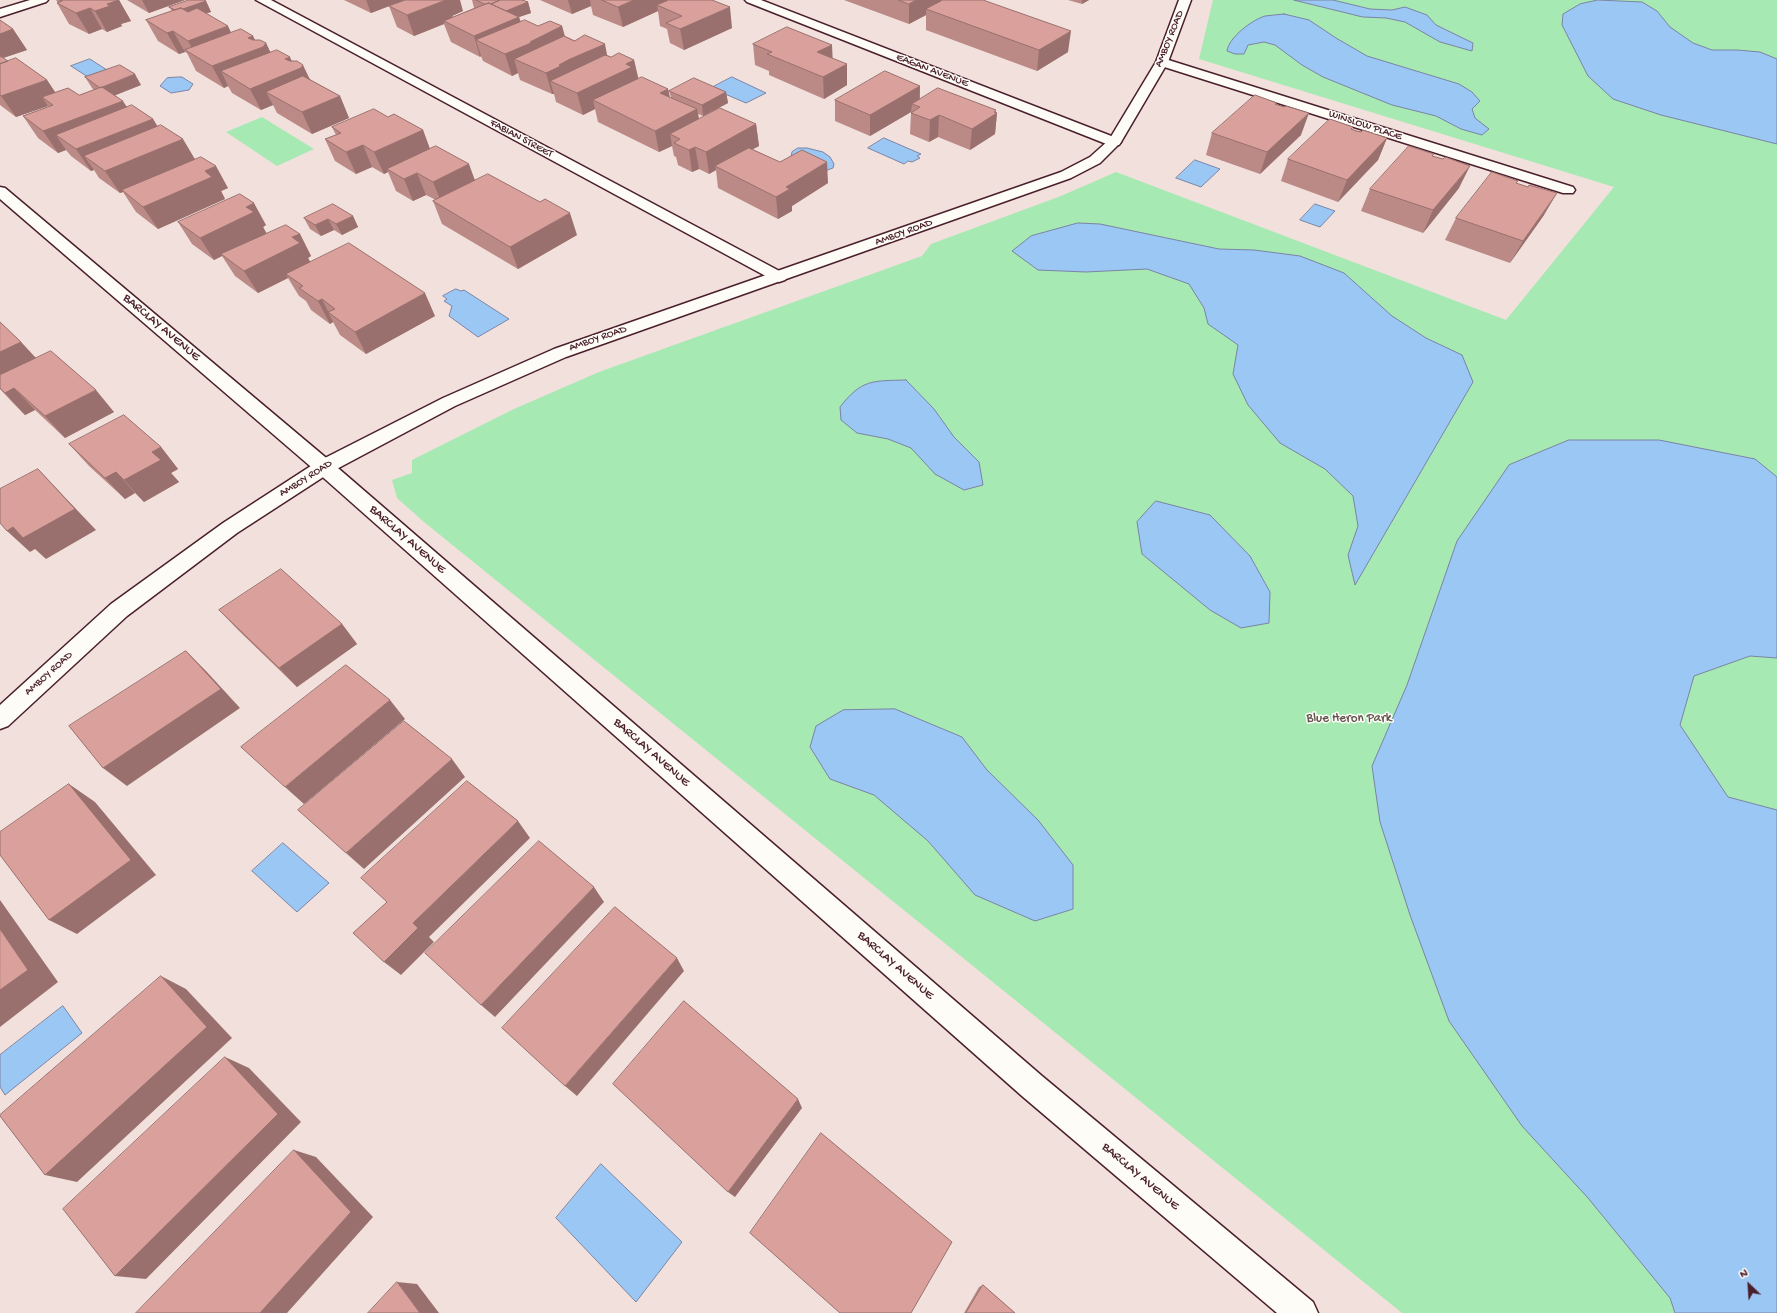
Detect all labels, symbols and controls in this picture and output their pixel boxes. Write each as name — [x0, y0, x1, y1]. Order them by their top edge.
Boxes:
street label: AMBOY ROAD — [1153, 9, 1187, 69]
street label: EAGAN AVENUE — [894, 51, 970, 91]
street label: WINSLOW PLACE — [1327, 108, 1403, 144]
street label: FABIAN STREET — [487, 117, 555, 161]
street label: AMBOY ROAD — [873, 217, 935, 249]
street label: BARCLAY AVENUE — [119, 291, 203, 365]
street label: AMBOY ROAD — [567, 323, 629, 355]
street label: AMBOY ROAD — [277, 457, 335, 501]
street label: BARCLAY AVENUE — [365, 502, 449, 578]
street label: AMBOY ROAD — [22, 649, 76, 699]
park label: Blue Heron Park — [1307, 711, 1391, 727]
street label: BARCLAY AVENUE — [609, 715, 693, 791]
street label: BARCLAY AVENUE — [853, 928, 937, 1004]
street label: BARCLAY AVENUE — [1098, 1140, 1182, 1214]
north arrow — [1729, 1265, 1769, 1305]
text: N — [1738, 1267, 1750, 1281]

